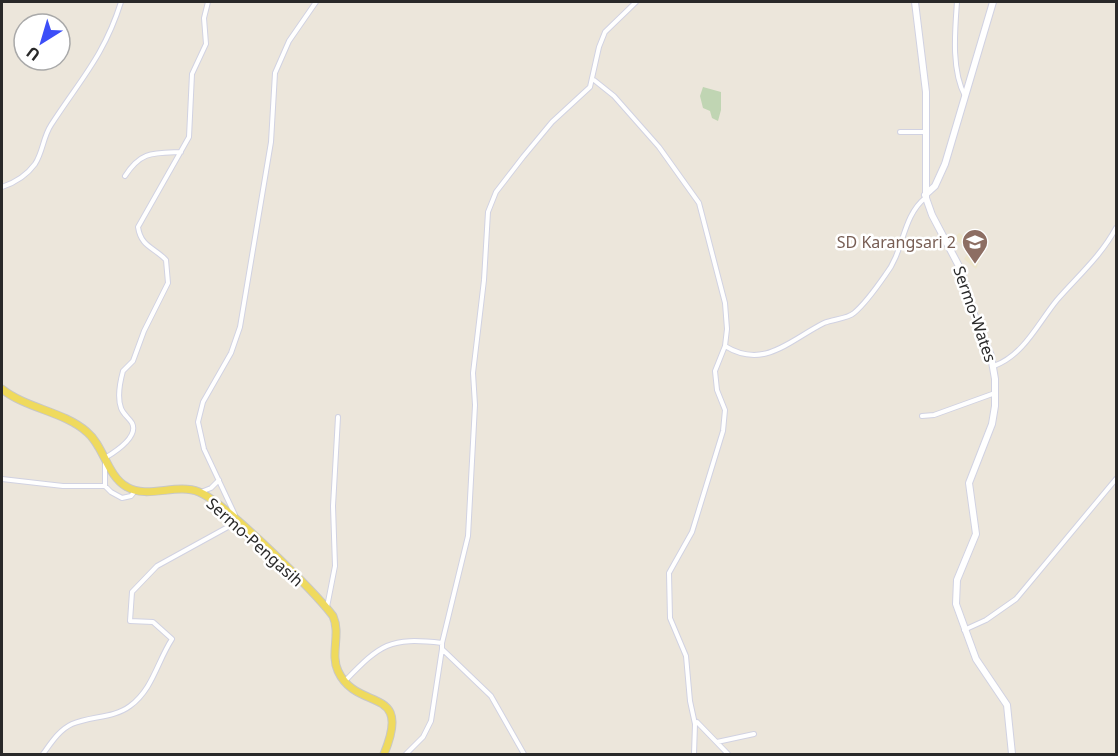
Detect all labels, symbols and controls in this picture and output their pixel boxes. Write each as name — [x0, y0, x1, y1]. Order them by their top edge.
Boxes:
north arrow — [12, 12, 72, 72]
text: U — [22, 42, 44, 66]
school or university icon: SD Karangsari 2 — [960, 227, 990, 265]
place label: SD Karangsari 2 — [837, 231, 956, 253]
street label: Sermo-Wates — [948, 263, 1002, 365]
street label: Sermo-Pengasih — [202, 493, 308, 591]

